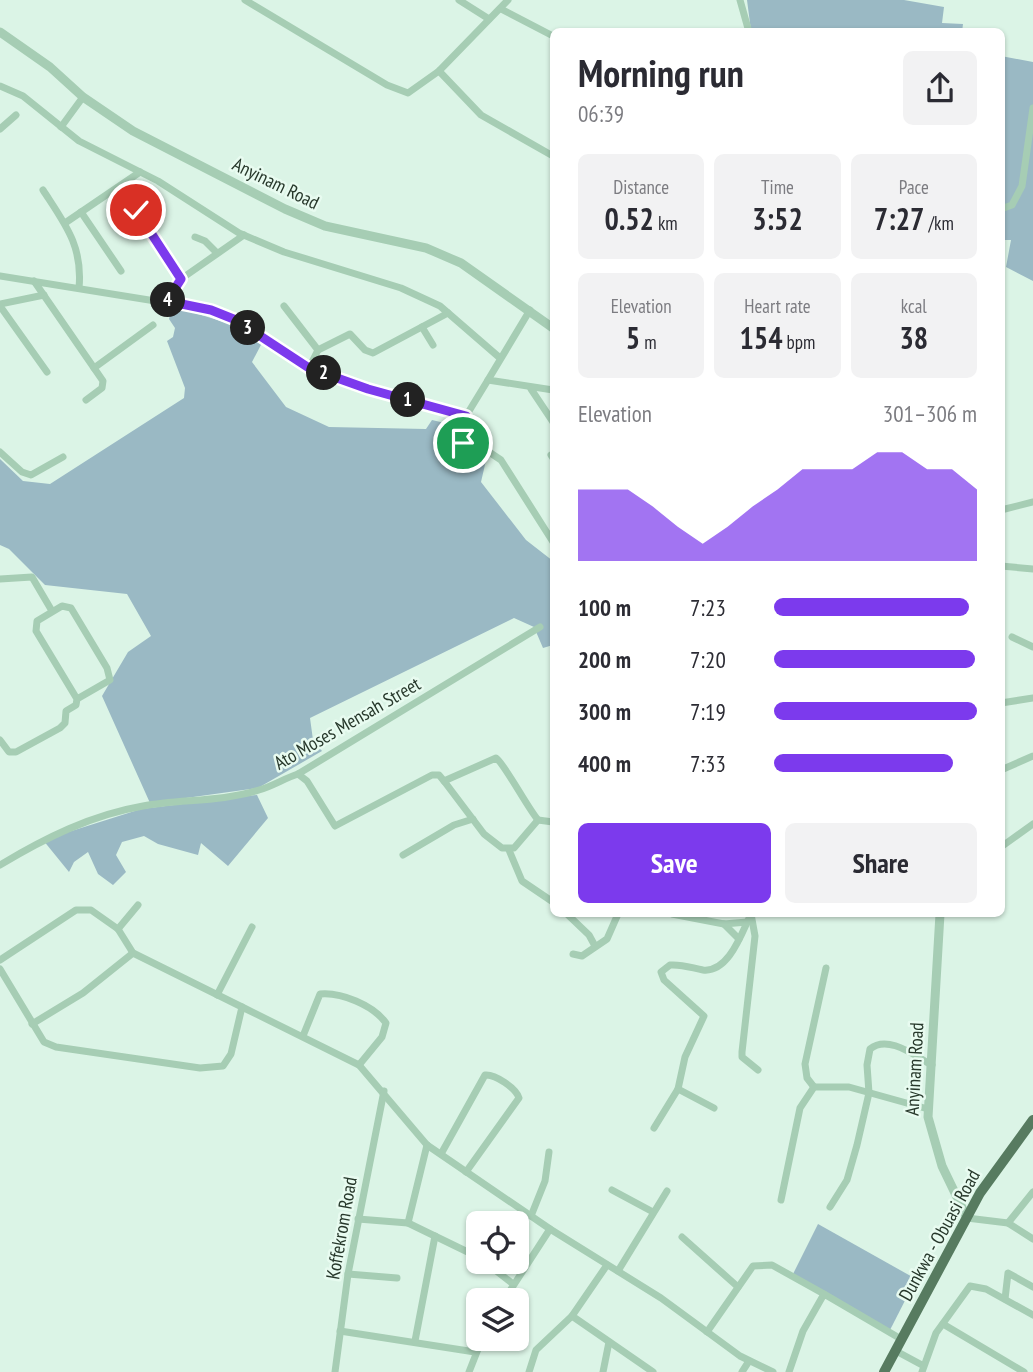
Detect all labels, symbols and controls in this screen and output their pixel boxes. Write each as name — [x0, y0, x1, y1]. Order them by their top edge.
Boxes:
text: Morning run — [578, 48, 744, 97]
button: share — [903, 51, 977, 125]
text: 06:39 — [578, 99, 624, 128]
street label: Anyinam Road — [229, 152, 323, 214]
text: Distance — [613, 175, 669, 199]
text: Time — [761, 175, 794, 199]
text: Pace — [899, 175, 929, 199]
pin — [106, 180, 166, 240]
icon: check — [117, 191, 155, 229]
text: 0.52 — [605, 199, 654, 238]
text: 3:52 — [752, 199, 803, 238]
text: 7:27 — [874, 199, 924, 238]
text: km — [654, 211, 678, 235]
text: /km — [924, 211, 954, 235]
pin: 4 — [150, 282, 186, 318]
text: 4 — [163, 287, 172, 311]
text: Elevation — [611, 294, 672, 318]
text: Heart rate — [744, 294, 811, 318]
text: kcal — [901, 294, 927, 318]
pin: 3 — [230, 310, 266, 346]
text: 3 — [243, 315, 252, 339]
text: 5 — [626, 318, 640, 357]
text: 154 — [740, 318, 783, 357]
text: 38 — [899, 318, 928, 357]
text: m — [640, 330, 657, 354]
text: bpm — [783, 330, 815, 354]
pin: 2 — [306, 356, 342, 390]
text: 2 — [319, 360, 328, 384]
pin: 1 — [390, 382, 426, 418]
text: 1 — [403, 387, 412, 411]
text: Elevation — [578, 399, 652, 428]
text: 301–306 m — [883, 399, 977, 428]
pin — [433, 413, 493, 473]
icon: arrive — [444, 424, 482, 462]
text: 100 m — [578, 593, 631, 622]
text: 7:23 — [690, 593, 726, 622]
text: 200 m — [578, 645, 631, 674]
text: 7:20 — [690, 645, 726, 674]
street label: Ato Moses Mensah Street — [270, 671, 425, 775]
text: 300 m — [578, 697, 631, 726]
text: 7:19 — [690, 697, 726, 726]
text: 400 m — [578, 749, 631, 778]
text: 7:33 — [690, 749, 726, 778]
button: Save — [578, 823, 771, 903]
button: Share — [785, 823, 977, 903]
street label: Anyinam Road — [900, 1022, 928, 1116]
street label: Dunkwa - Obuasi Road — [893, 1165, 985, 1305]
street label: Koffekrom Road — [320, 1175, 362, 1281]
map controls — [466, 1211, 529, 1351]
button: locate — [466, 1211, 529, 1274]
button: layers — [466, 1288, 529, 1351]

